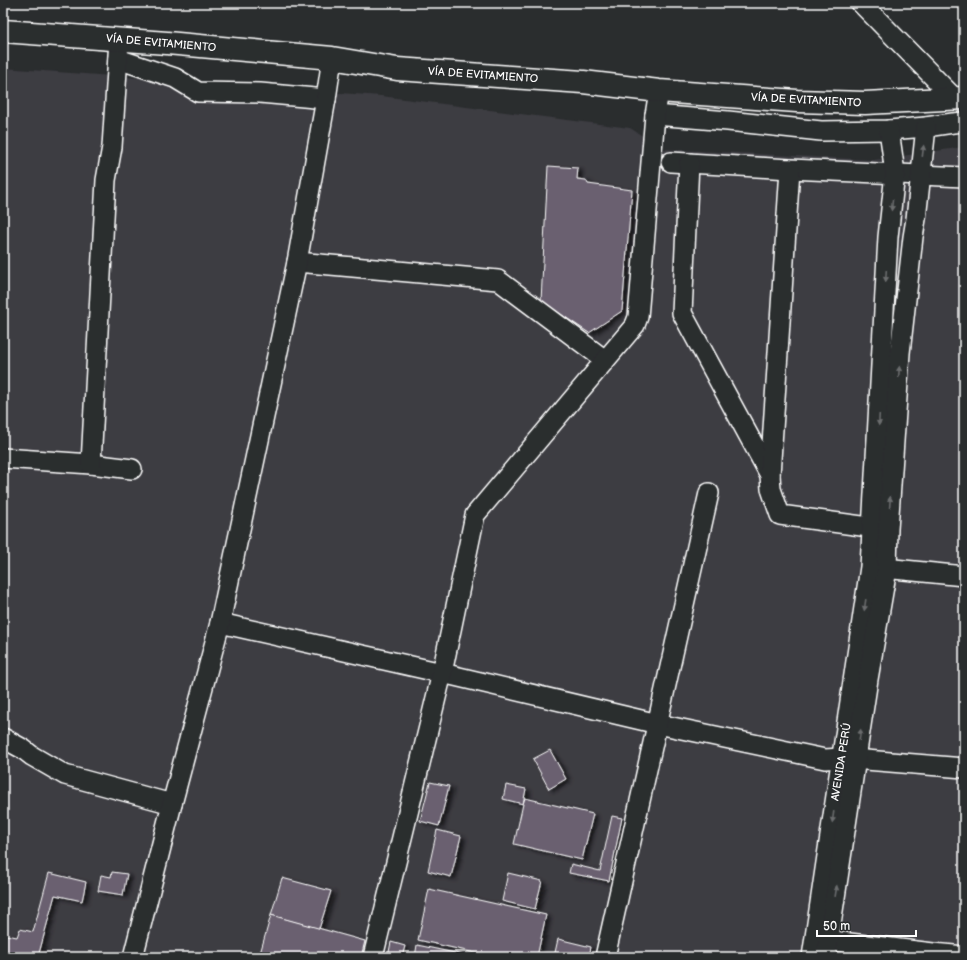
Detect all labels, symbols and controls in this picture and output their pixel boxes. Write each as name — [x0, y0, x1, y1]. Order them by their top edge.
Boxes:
street label: VÍA DE EVITAMIENTO — [105, 31, 217, 54]
street label: VÍA DE EVITAMIENTO — [427, 64, 539, 85]
street label: VÍA DE EVITAMIENTO — [750, 90, 862, 109]
one-way arrow — [920, 145, 926, 157]
one-way arrow — [888, 199, 895, 211]
one-way arrow — [883, 270, 890, 282]
one-way arrow — [896, 366, 903, 378]
one-way arrow — [875, 414, 882, 426]
one-way arrow — [887, 496, 894, 508]
one-way arrow — [862, 599, 868, 611]
street label: AVENIDA PERÚ — [827, 722, 854, 802]
one-way arrow — [857, 728, 863, 741]
one-way arrow — [830, 811, 836, 823]
one-way arrow — [833, 885, 839, 897]
scale bar — [817, 912, 916, 938]
text: 50 m — [823, 919, 850, 934]

